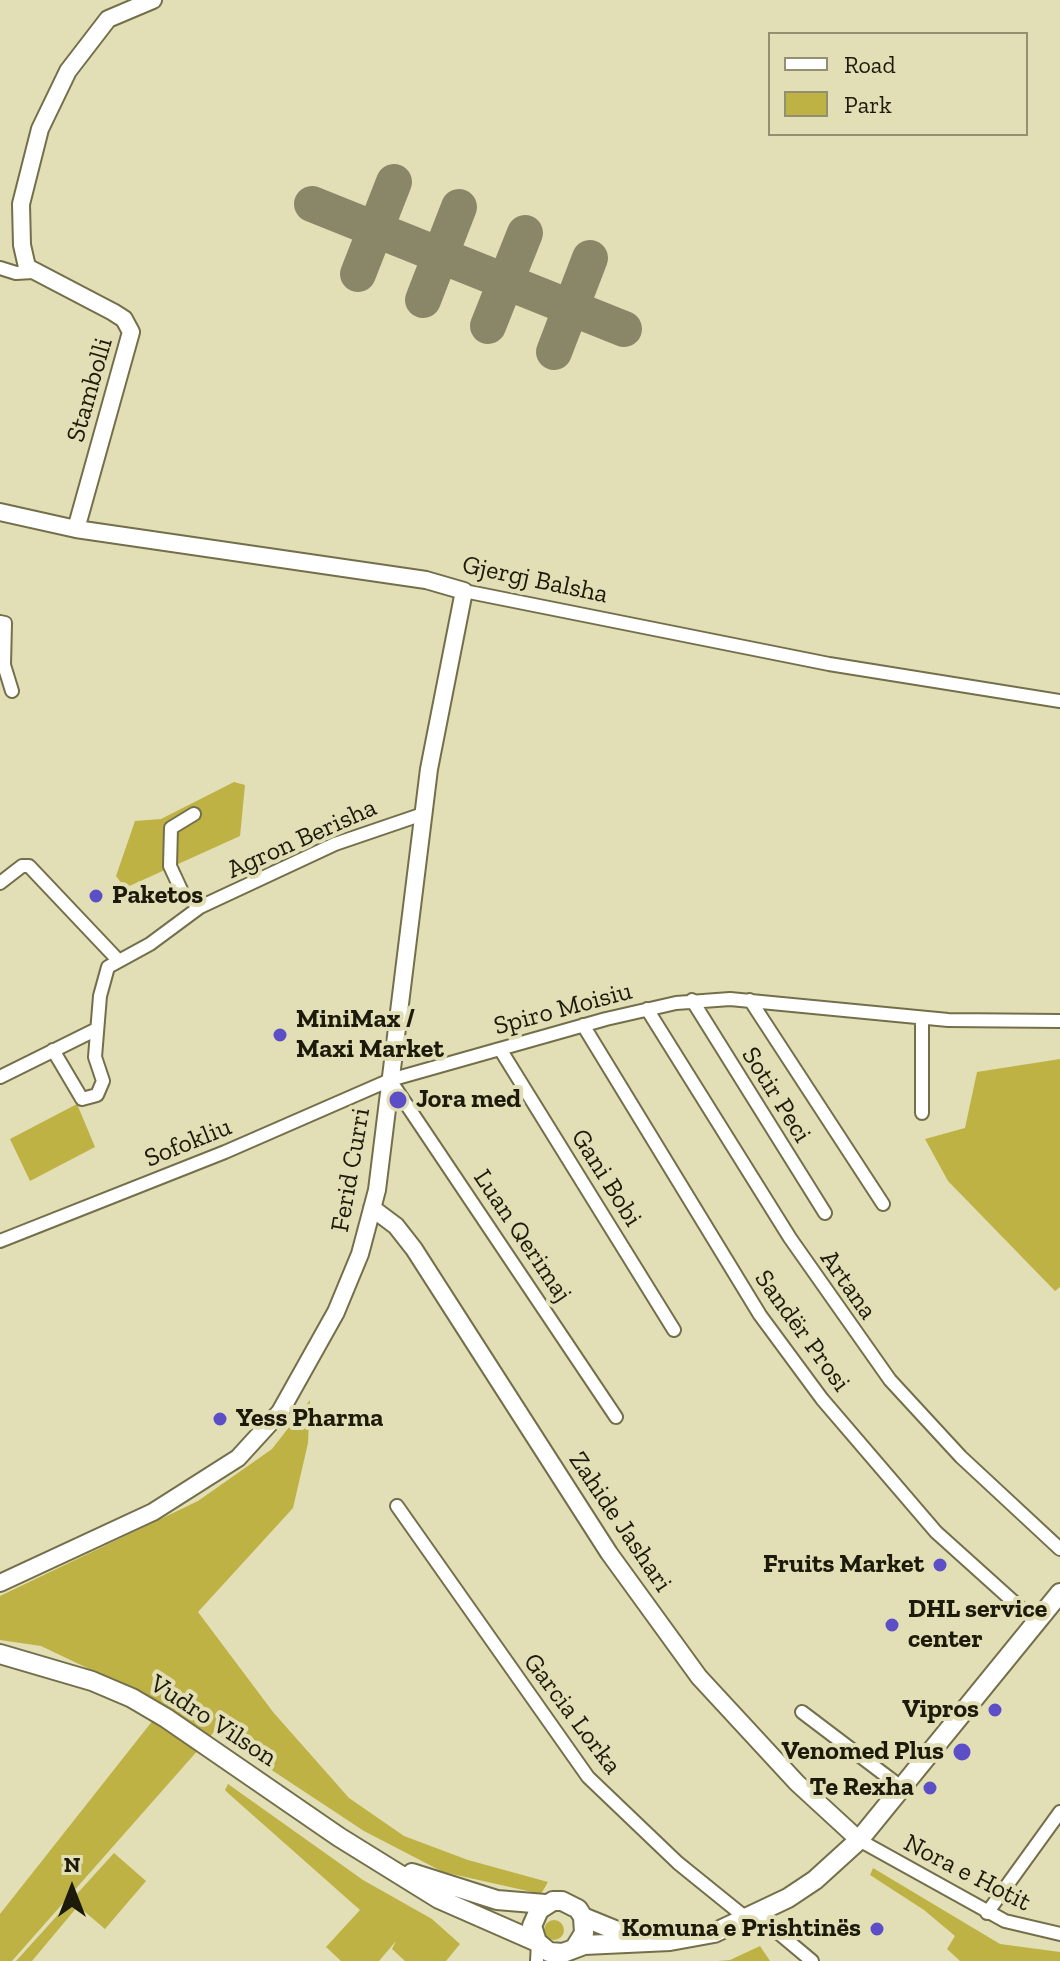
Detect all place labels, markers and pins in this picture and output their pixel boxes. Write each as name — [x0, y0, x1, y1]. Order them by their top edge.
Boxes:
place label: Paketos — [112, 880, 203, 912]
marker: Paketos — [87, 887, 105, 905]
place label: MiniMax / Maxi Market — [296, 1004, 444, 1066]
marker: MiniMax / Maxi Market — [271, 1026, 289, 1044]
place label: Jora med — [416, 1084, 521, 1116]
marker: Jora med — [387, 1089, 409, 1111]
place label: Yess Pharma — [236, 1403, 383, 1435]
marker: Yess Pharma — [211, 1410, 229, 1428]
place label: Fruits Market — [763, 1549, 924, 1581]
marker: Fruits Market — [931, 1556, 949, 1574]
place label: DHL service center — [908, 1594, 1047, 1656]
marker: DHL service center — [883, 1616, 901, 1634]
place label: Vipros — [902, 1694, 979, 1726]
marker: Vipros — [986, 1701, 1004, 1719]
place label: Venomed Plus — [781, 1736, 944, 1768]
marker: Venomed Plus — [951, 1741, 973, 1763]
place label: Te Rexha — [810, 1772, 914, 1804]
marker: Te Rexha — [921, 1779, 939, 1797]
place label: Komuna e Prishtinës — [621, 1913, 861, 1945]
marker: Komuna e Prishtinës — [868, 1920, 886, 1938]

